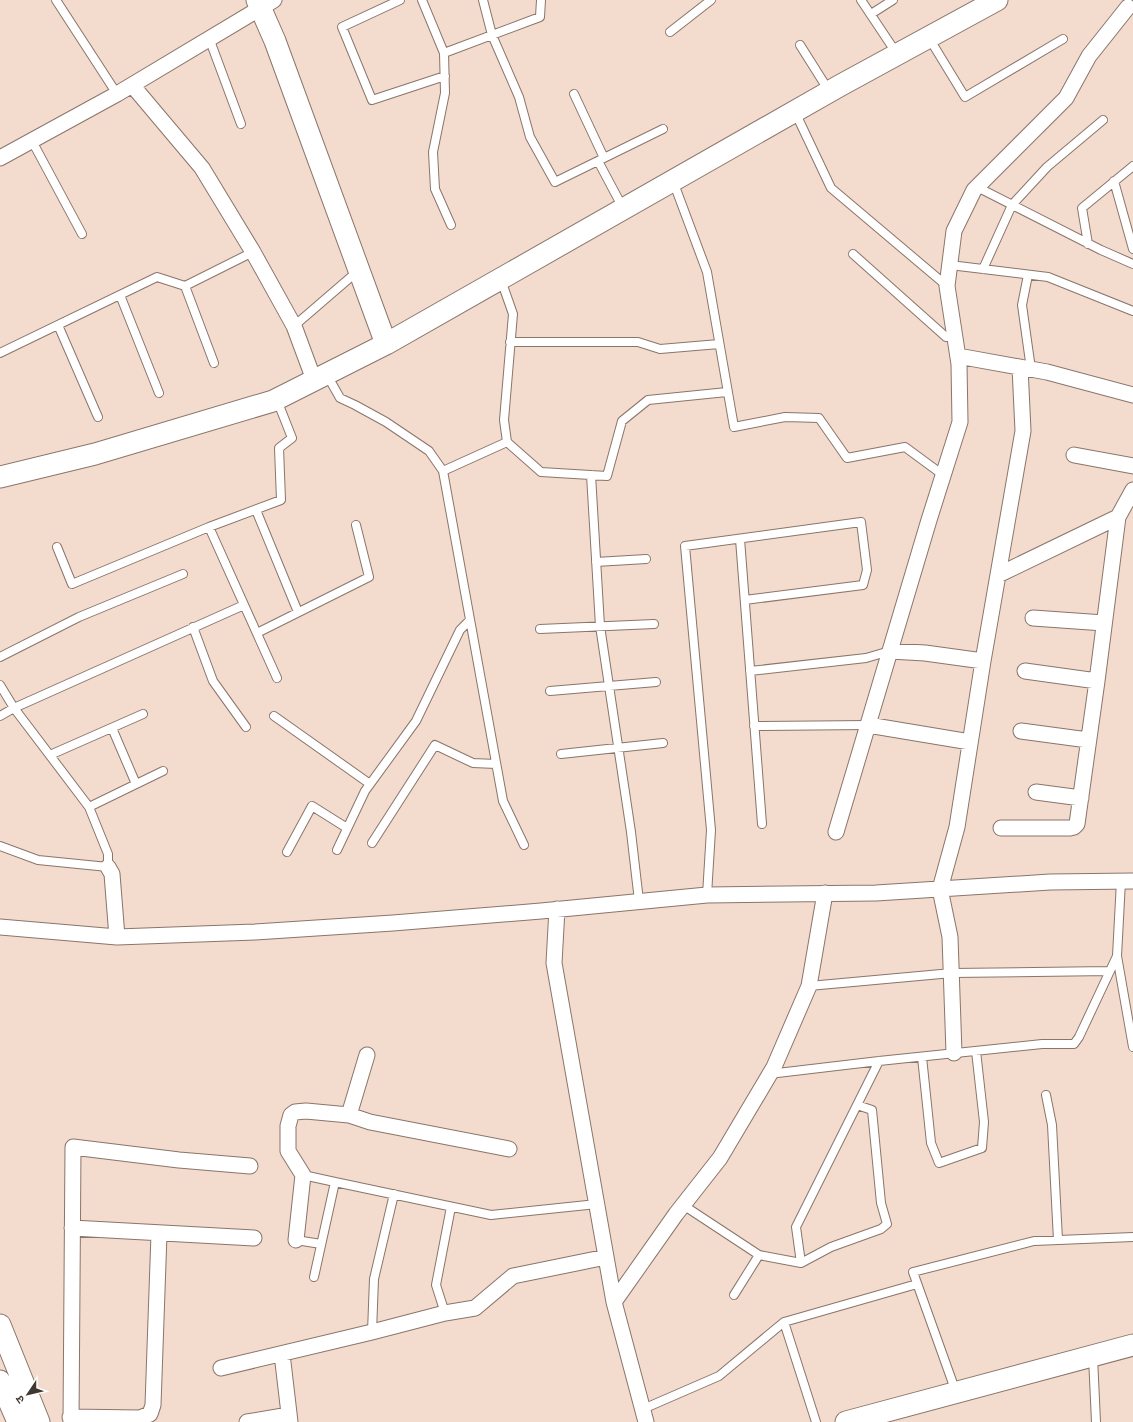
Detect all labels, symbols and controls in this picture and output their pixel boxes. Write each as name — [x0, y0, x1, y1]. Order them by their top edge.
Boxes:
north arrow — [8, 1374, 48, 1414]
text: उ — [12, 1393, 27, 1406]

